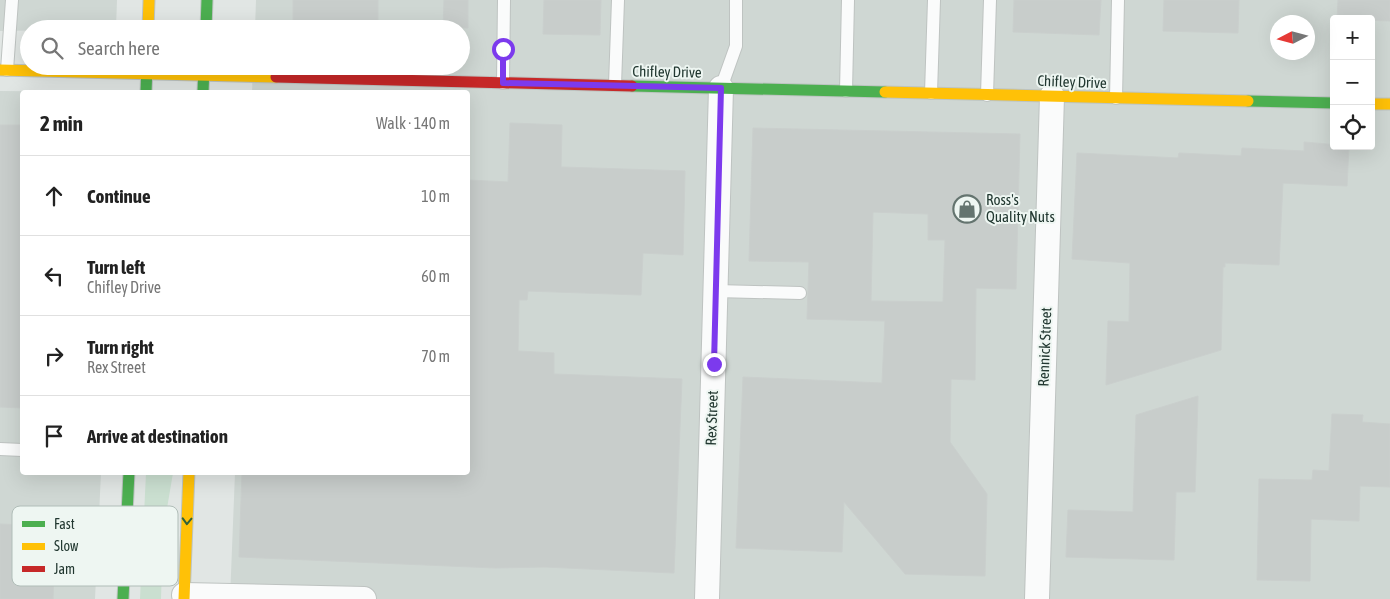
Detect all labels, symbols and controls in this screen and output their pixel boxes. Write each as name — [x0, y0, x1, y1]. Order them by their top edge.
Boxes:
north arrow — [1270, 15, 1315, 60]
map controls — [1330, 15, 1375, 150]
button: + — [1330, 15, 1375, 60]
search box — [20, 20, 470, 75]
icon: search — [38, 34, 66, 62]
text: Search here — [78, 37, 160, 59]
route start — [492, 38, 515, 61]
button: − — [1330, 60, 1375, 105]
street label: Chifley Drive — [632, 62, 702, 81]
street label: Chifley Drive — [1037, 72, 1107, 91]
button: locate — [1330, 105, 1375, 150]
text: 2 min — [40, 111, 83, 135]
text: Walk · 140 m — [376, 114, 450, 132]
icon: ahead — [40, 182, 68, 210]
text: Continue — [87, 185, 151, 207]
text: 10 m — [421, 187, 450, 205]
place label: Ross's Quality Nuts — [986, 191, 1055, 225]
shop icon: Ross's Quality Nuts — [952, 194, 982, 224]
text: Turn left — [87, 256, 145, 278]
icon: left — [40, 262, 68, 290]
text: 60 m — [421, 267, 450, 285]
text: Chifley Drive — [87, 278, 161, 296]
street label: Rennick Street — [1035, 307, 1054, 387]
text: Turn right — [87, 336, 154, 358]
icon: right — [40, 342, 68, 370]
text: 70 m — [421, 347, 450, 365]
route end — [703, 353, 726, 376]
text: Rex Street — [87, 358, 146, 376]
street label: Rex Street — [702, 390, 721, 446]
icon: arrive — [40, 422, 68, 450]
text: Arrive at destination — [87, 425, 228, 447]
legend — [12, 506, 178, 586]
text: Fast — [54, 516, 75, 532]
one-way arrow — [182, 518, 192, 525]
text: Slow — [54, 538, 79, 554]
text: Jam — [54, 561, 75, 577]

